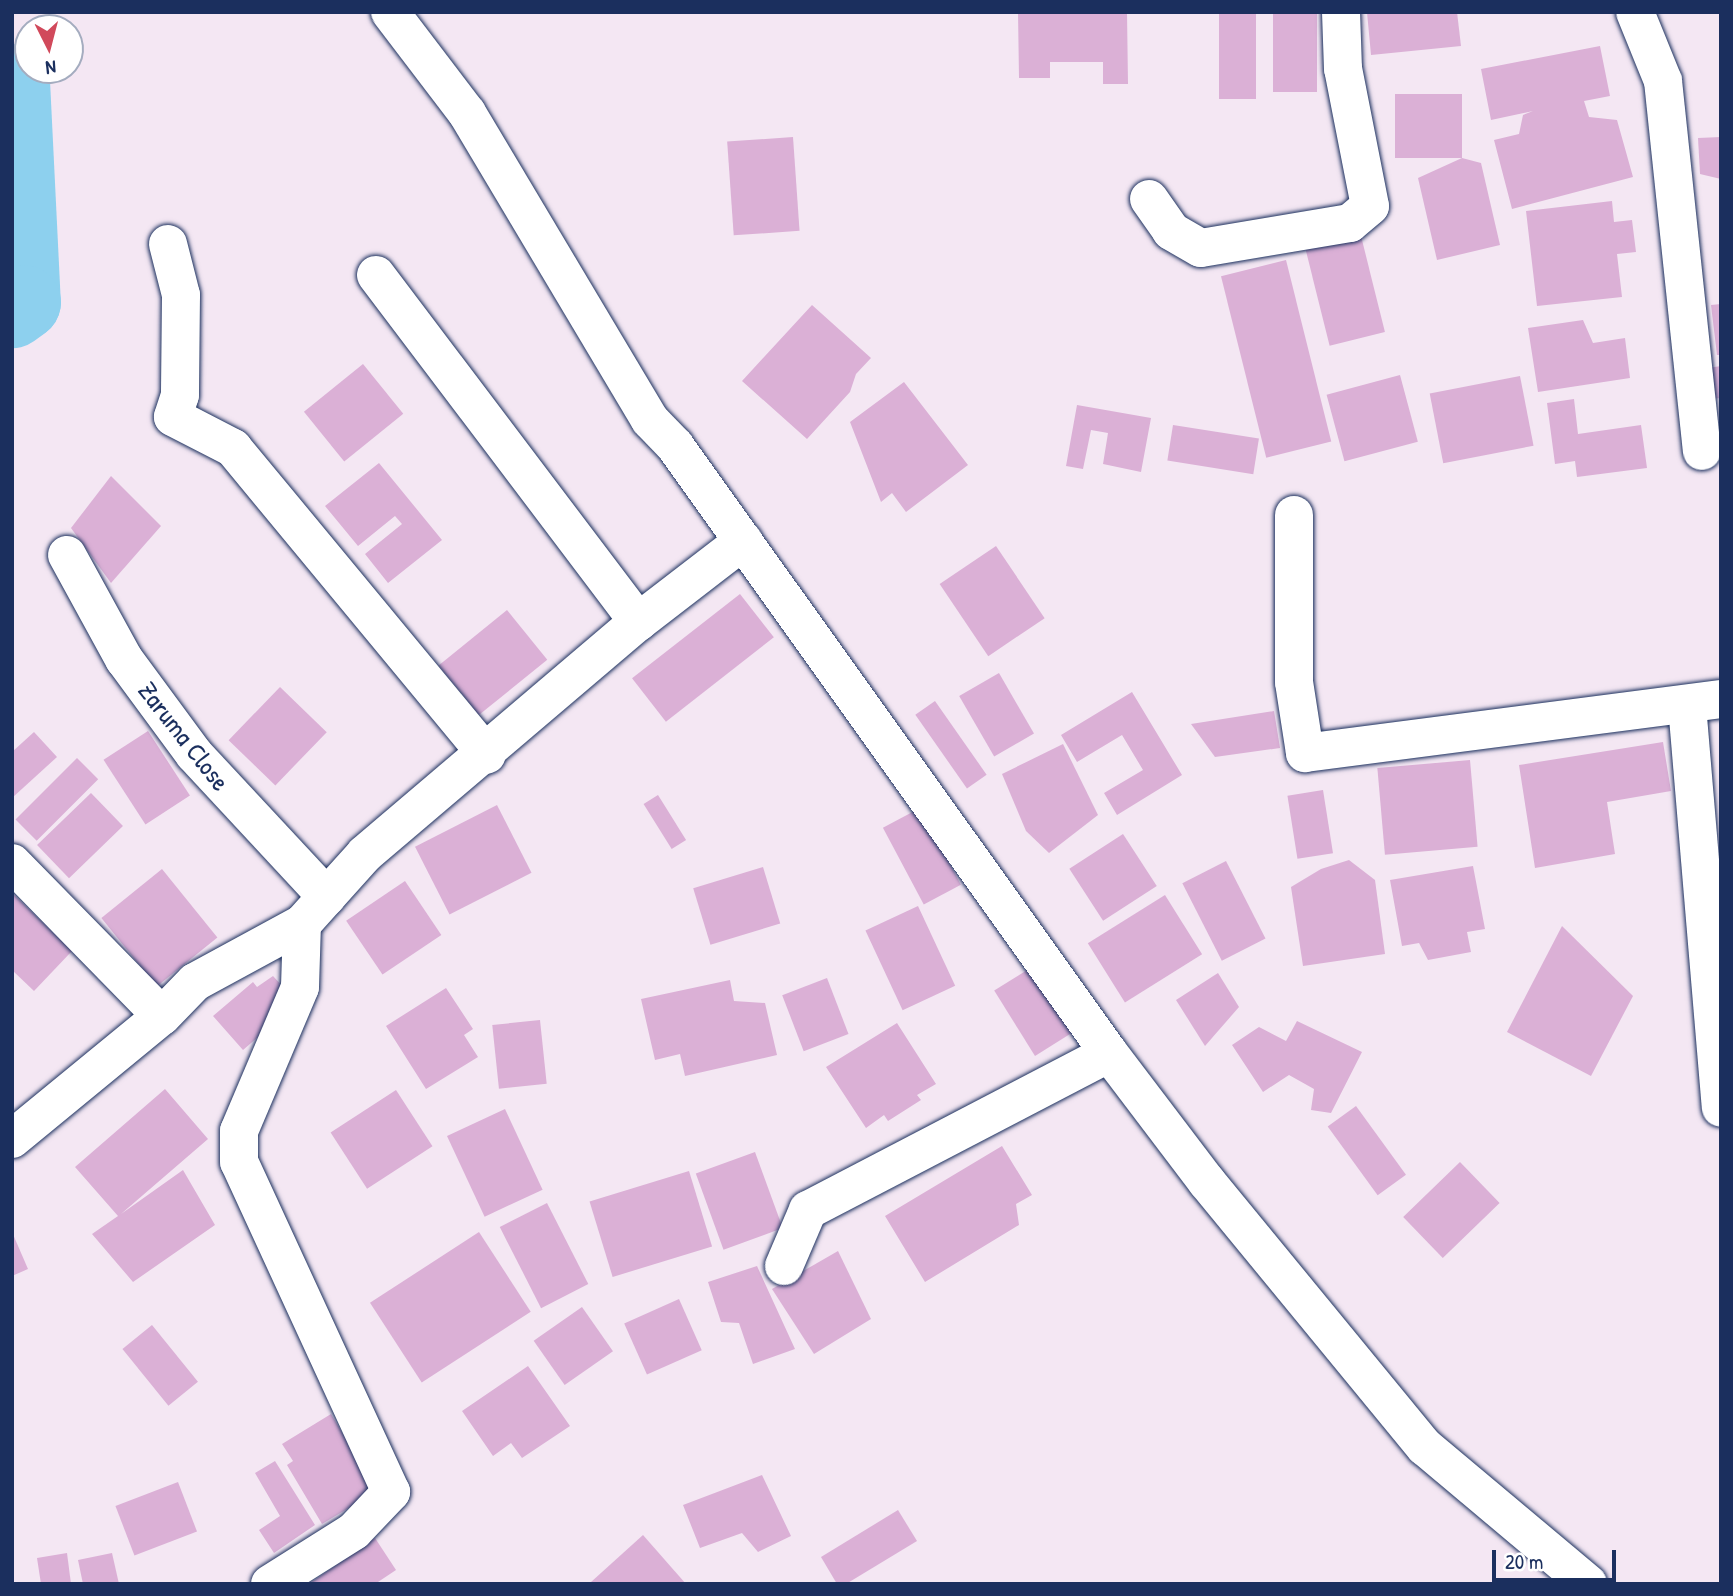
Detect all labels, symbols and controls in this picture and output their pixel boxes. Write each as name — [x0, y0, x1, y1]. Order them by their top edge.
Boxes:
north arrow — [14, 14, 84, 84]
text: N — [45, 54, 57, 81]
street label: Zaruma Close — [132, 675, 236, 797]
scale bar — [1495, 1536, 1619, 1580]
text: 20 m — [1505, 1547, 1543, 1576]

